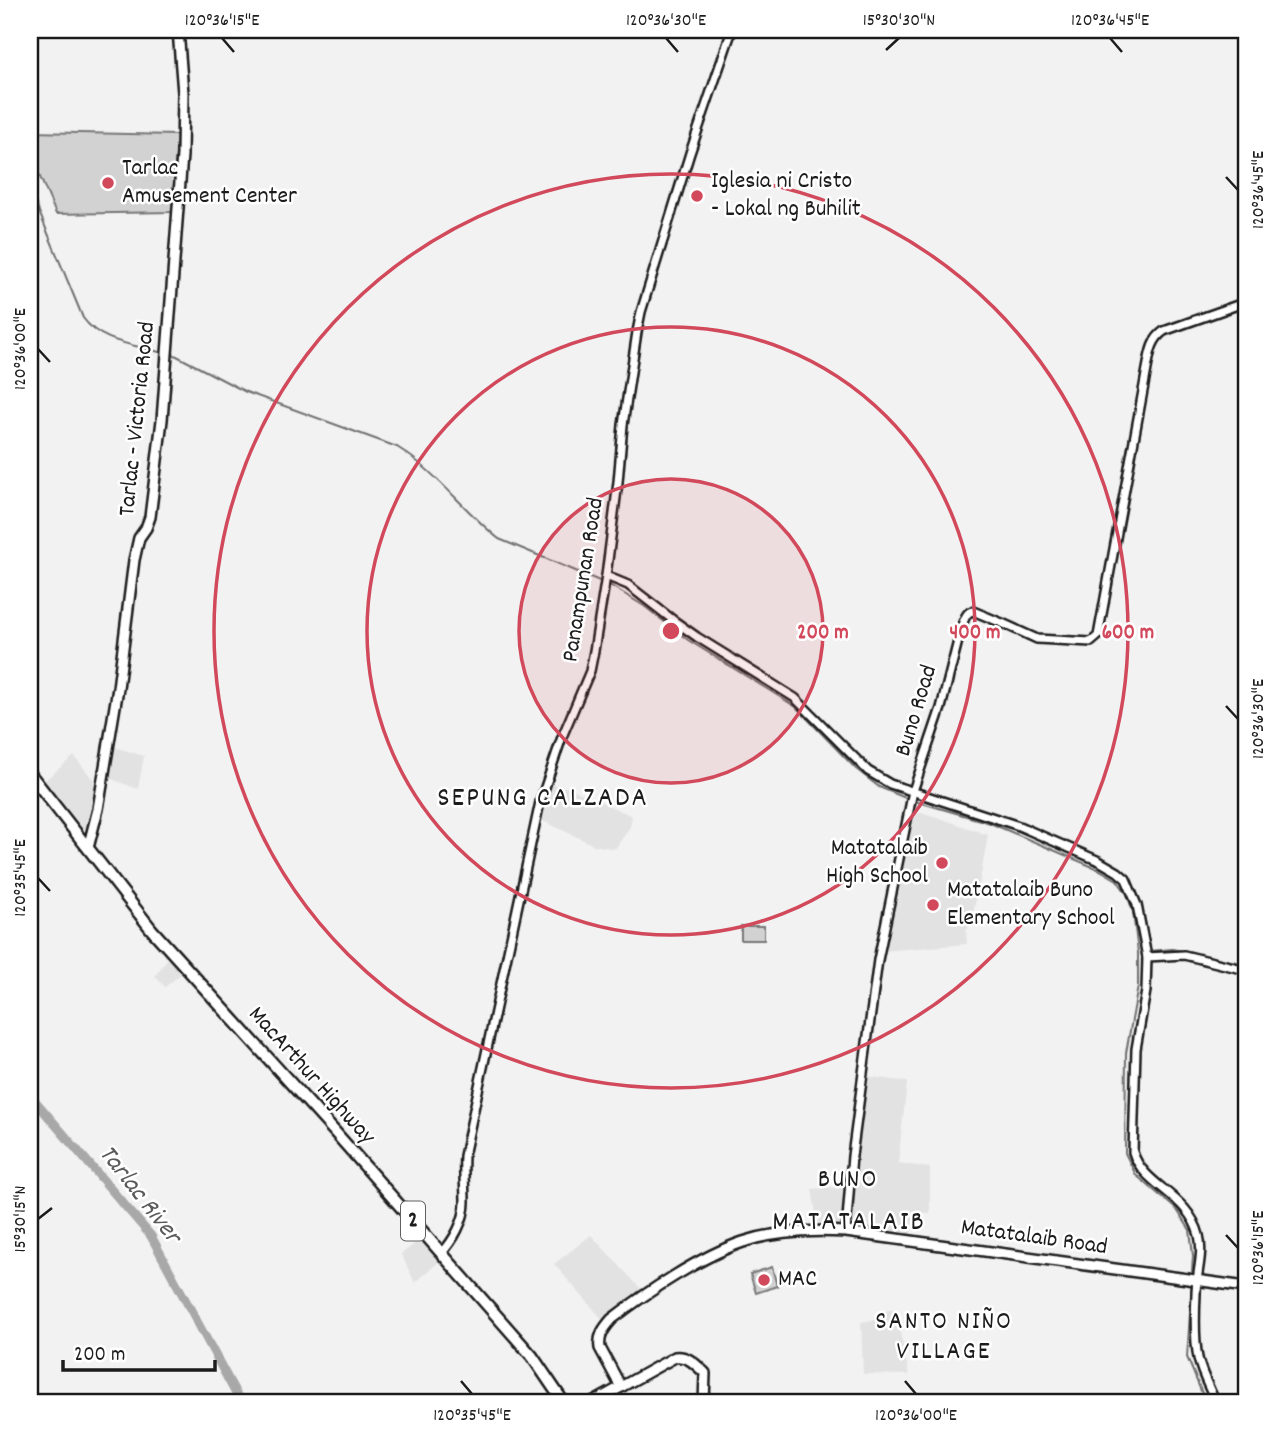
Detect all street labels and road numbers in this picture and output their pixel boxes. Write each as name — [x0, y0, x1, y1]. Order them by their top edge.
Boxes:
street label: Tarlac - Victoria Road — [111, 320, 165, 518]
street label: Panampunan Road — [554, 495, 614, 665]
street label: Buno Road — [887, 661, 947, 761]
street label: MacArthur Highway — [239, 999, 383, 1154]
road number: 2 — [401, 1202, 425, 1240]
street label: Matatalaib Road — [959, 1211, 1109, 1265]

